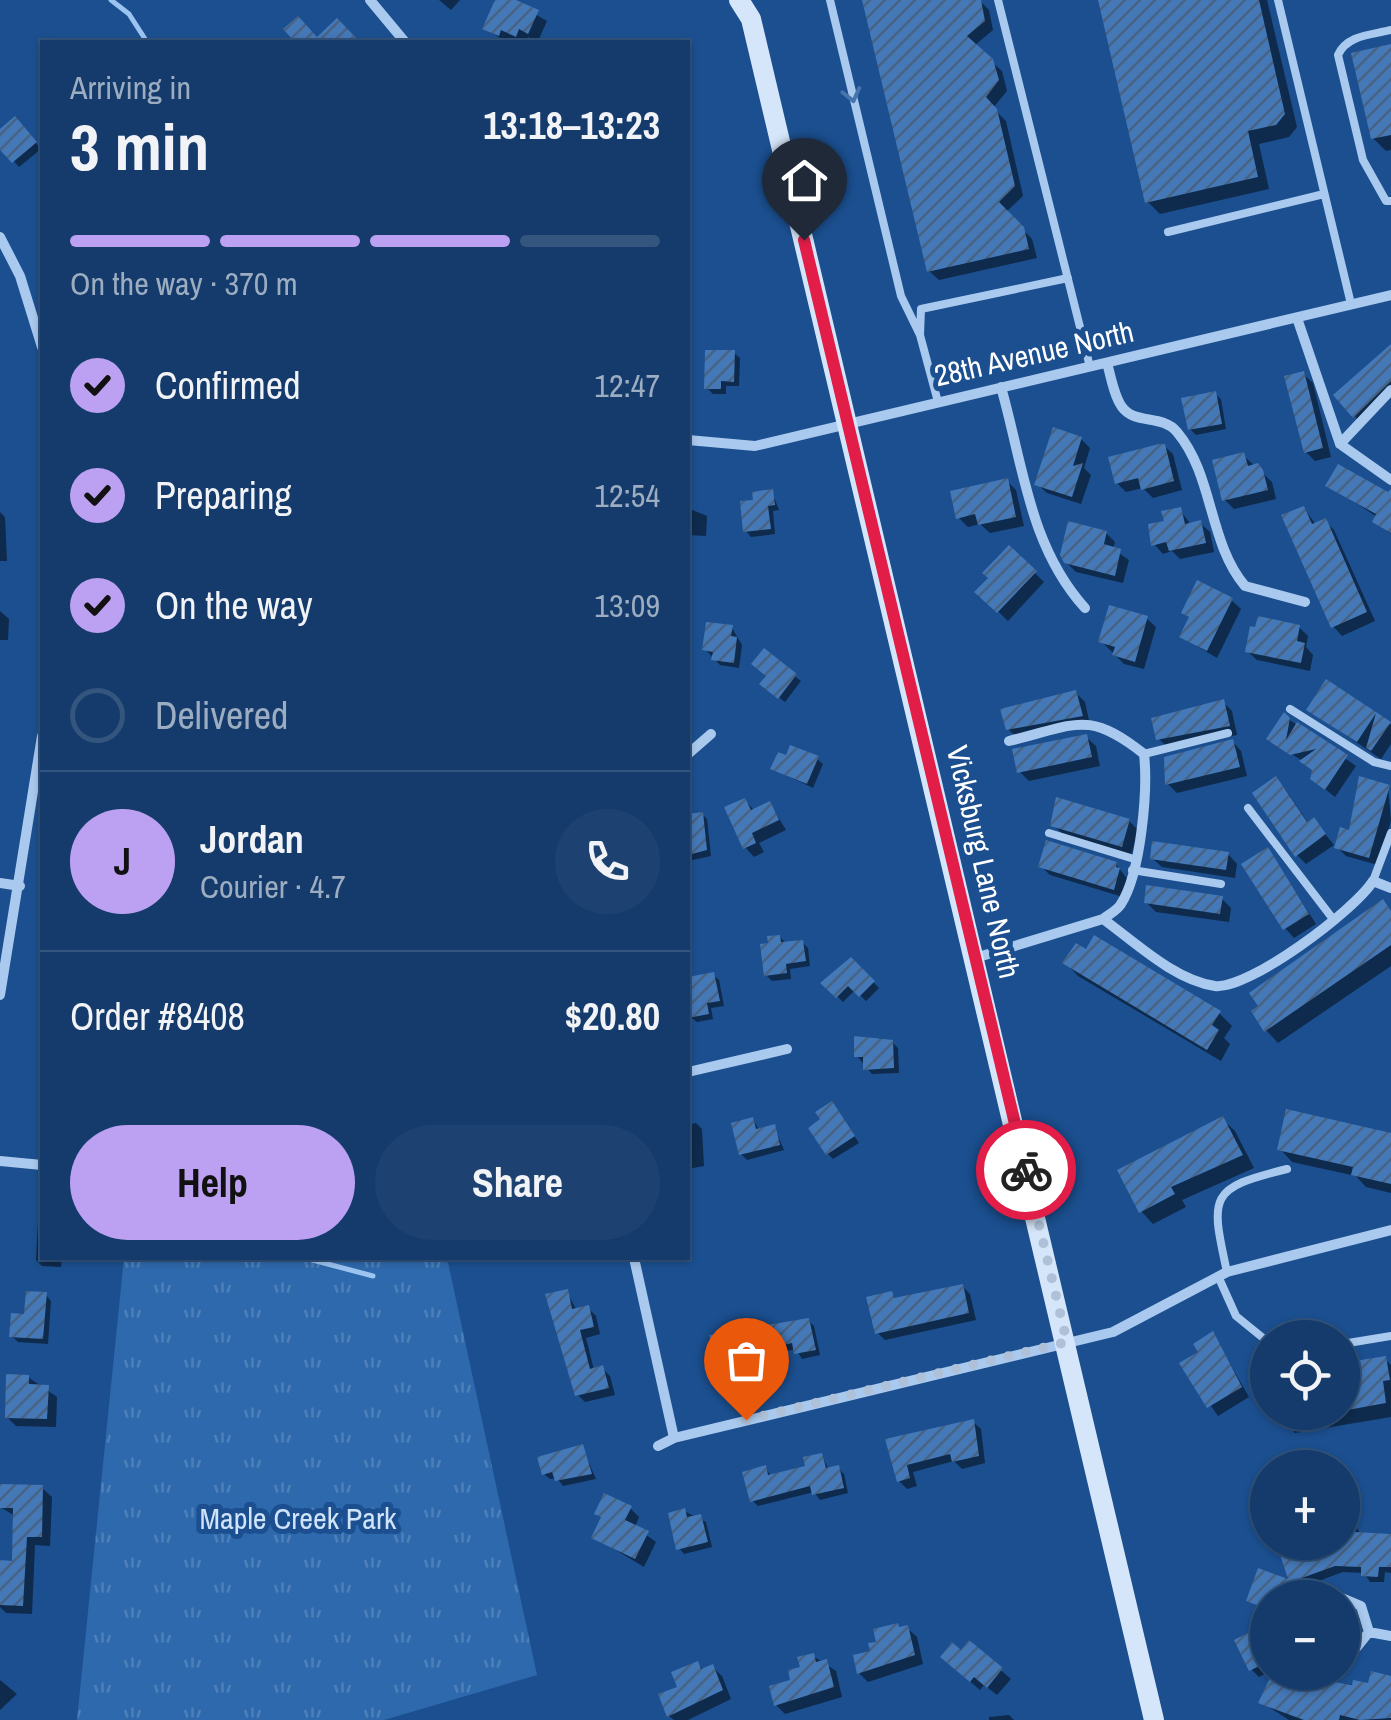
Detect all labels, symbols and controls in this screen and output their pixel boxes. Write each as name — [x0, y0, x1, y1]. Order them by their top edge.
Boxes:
text: Arriving in — [70, 66, 191, 109]
one-way arrow — [840, 86, 861, 103]
text: 13:18–13:23 — [483, 100, 660, 151]
text: 3 min — [70, 103, 209, 190]
pin — [762, 138, 847, 241]
icon: home — [777, 153, 832, 208]
text: On the way · 370 m — [70, 262, 298, 305]
street label: 28th Avenue North — [930, 311, 1137, 395]
icon: check — [70, 358, 125, 413]
text: Confirmed — [155, 360, 300, 411]
text: 12:47 — [594, 364, 660, 407]
icon: check — [70, 468, 125, 523]
text: Preparing — [155, 470, 292, 521]
text: 12:54 — [594, 474, 660, 517]
icon: check — [70, 578, 125, 633]
text: On the way — [155, 580, 313, 631]
text: 13:09 — [594, 584, 660, 627]
text: Delivered — [155, 690, 288, 741]
street label: Vicksburg Lane North — [938, 742, 1030, 982]
button: phone — [555, 809, 660, 914]
text: Jordan — [200, 814, 304, 865]
text: J — [114, 836, 131, 887]
text: Courier · 4.7 — [200, 865, 346, 908]
text: Order #8408 — [70, 991, 245, 1042]
text: $20.80 — [565, 991, 660, 1042]
courier — [976, 1120, 1076, 1220]
button: Help — [70, 1125, 355, 1240]
button: Share — [375, 1125, 660, 1240]
icon: bike — [999, 1143, 1054, 1198]
pin — [704, 1318, 789, 1421]
map controls — [1250, 1320, 1360, 1690]
button: locate — [1250, 1320, 1360, 1430]
icon: bag — [719, 1333, 774, 1388]
button: + — [1250, 1450, 1360, 1560]
park label: Maple Creek Park — [200, 1498, 397, 1538]
button: − — [1250, 1580, 1360, 1690]

